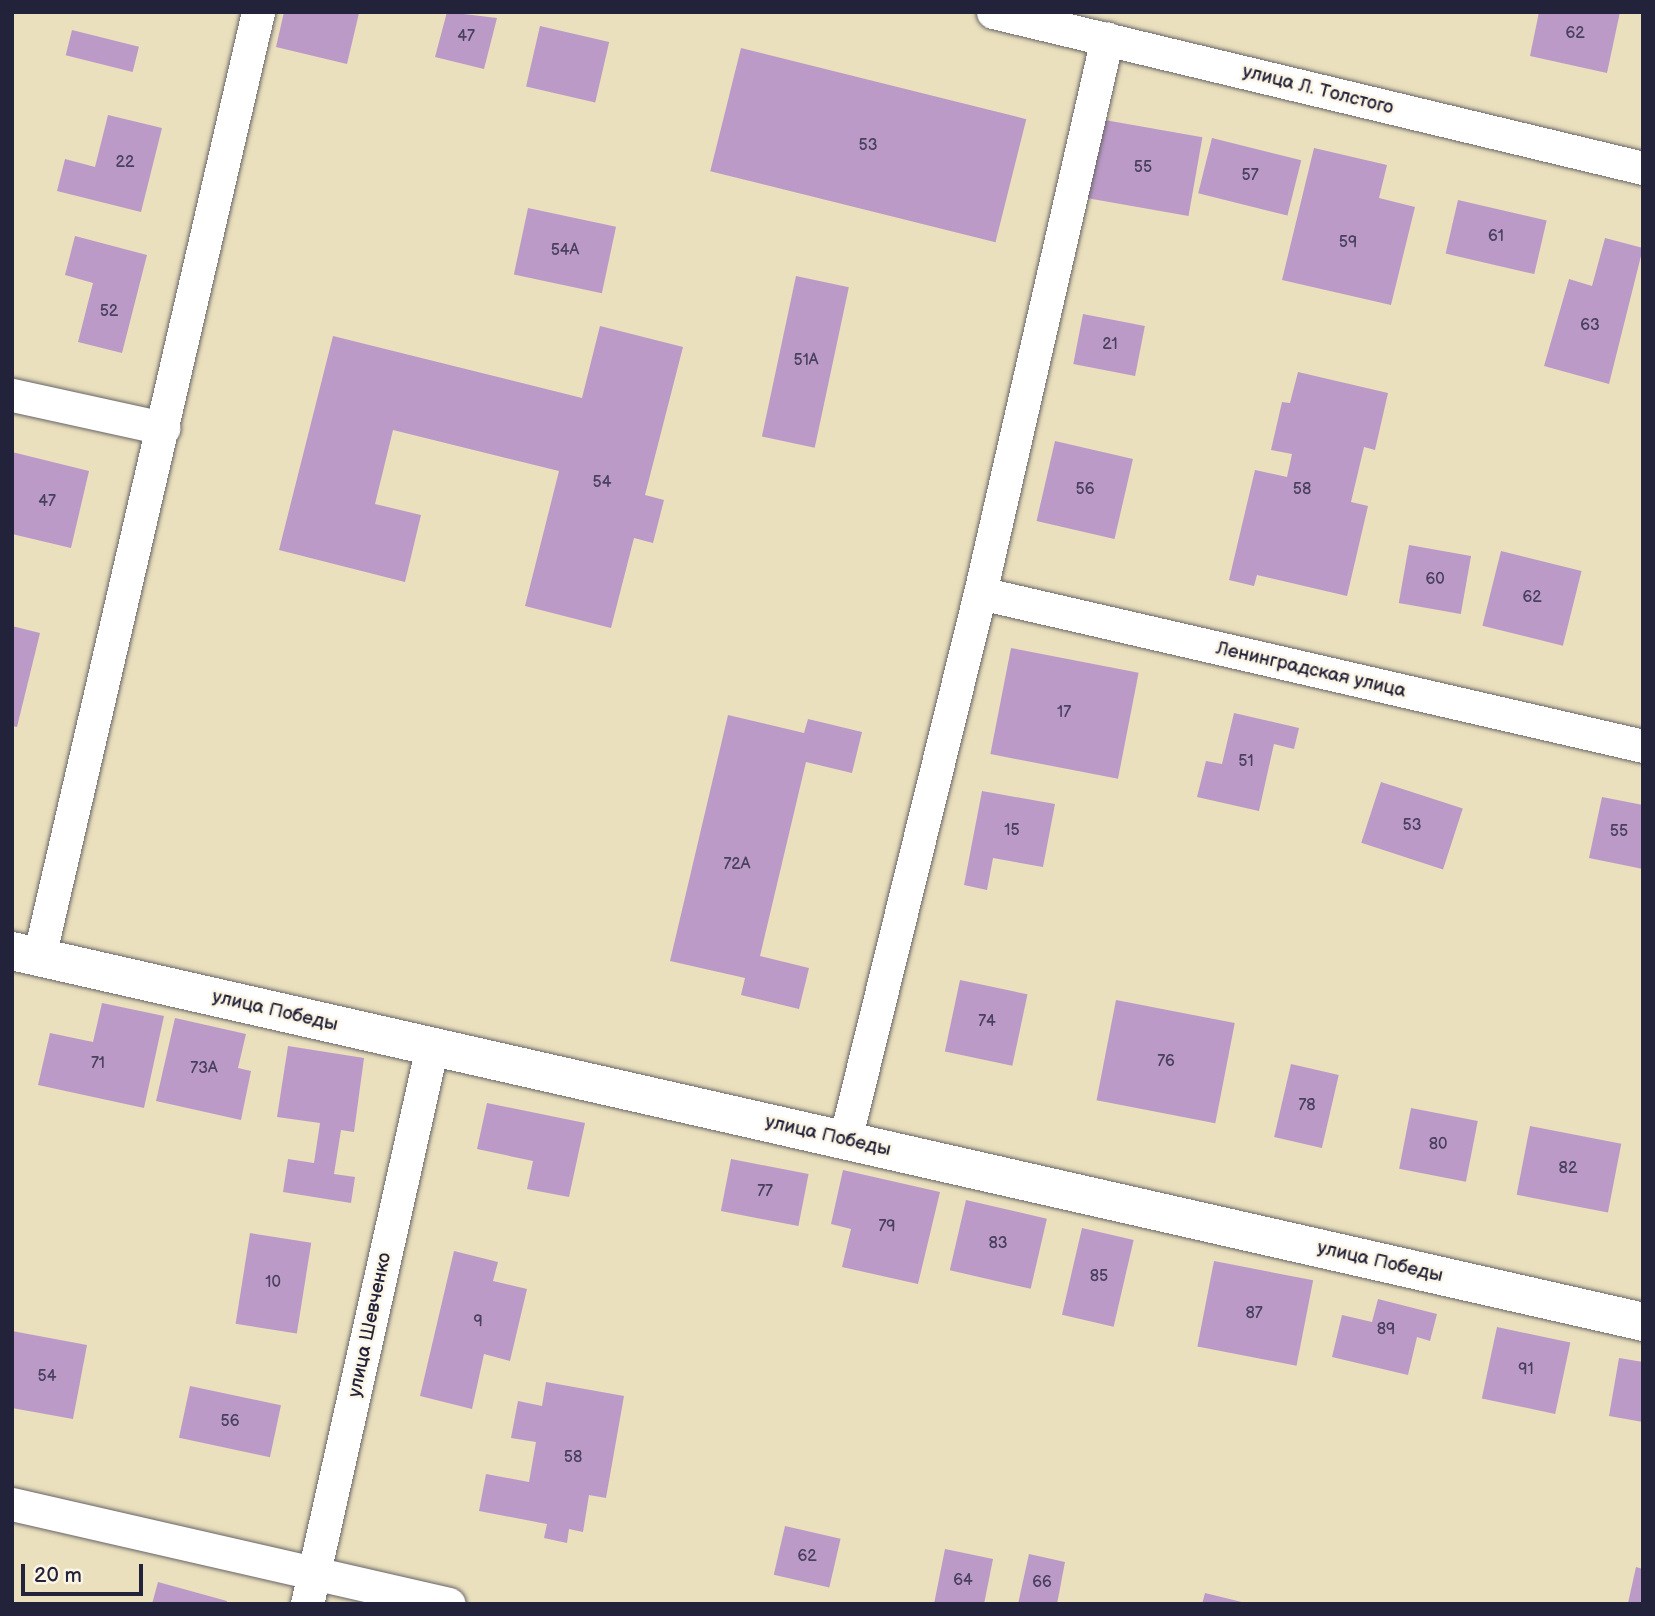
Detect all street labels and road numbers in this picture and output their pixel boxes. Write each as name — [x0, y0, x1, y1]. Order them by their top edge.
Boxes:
street label: улица Л. Толстого — [1240, 60, 1396, 120]
street label: Ленинградская улица — [1214, 637, 1408, 703]
street label: улица Победы — [210, 985, 340, 1037]
street label: улица Победы — [763, 1110, 893, 1162]
street label: улица Победы — [1315, 1236, 1445, 1288]
street label: улица Шевченко — [344, 1251, 396, 1399]

